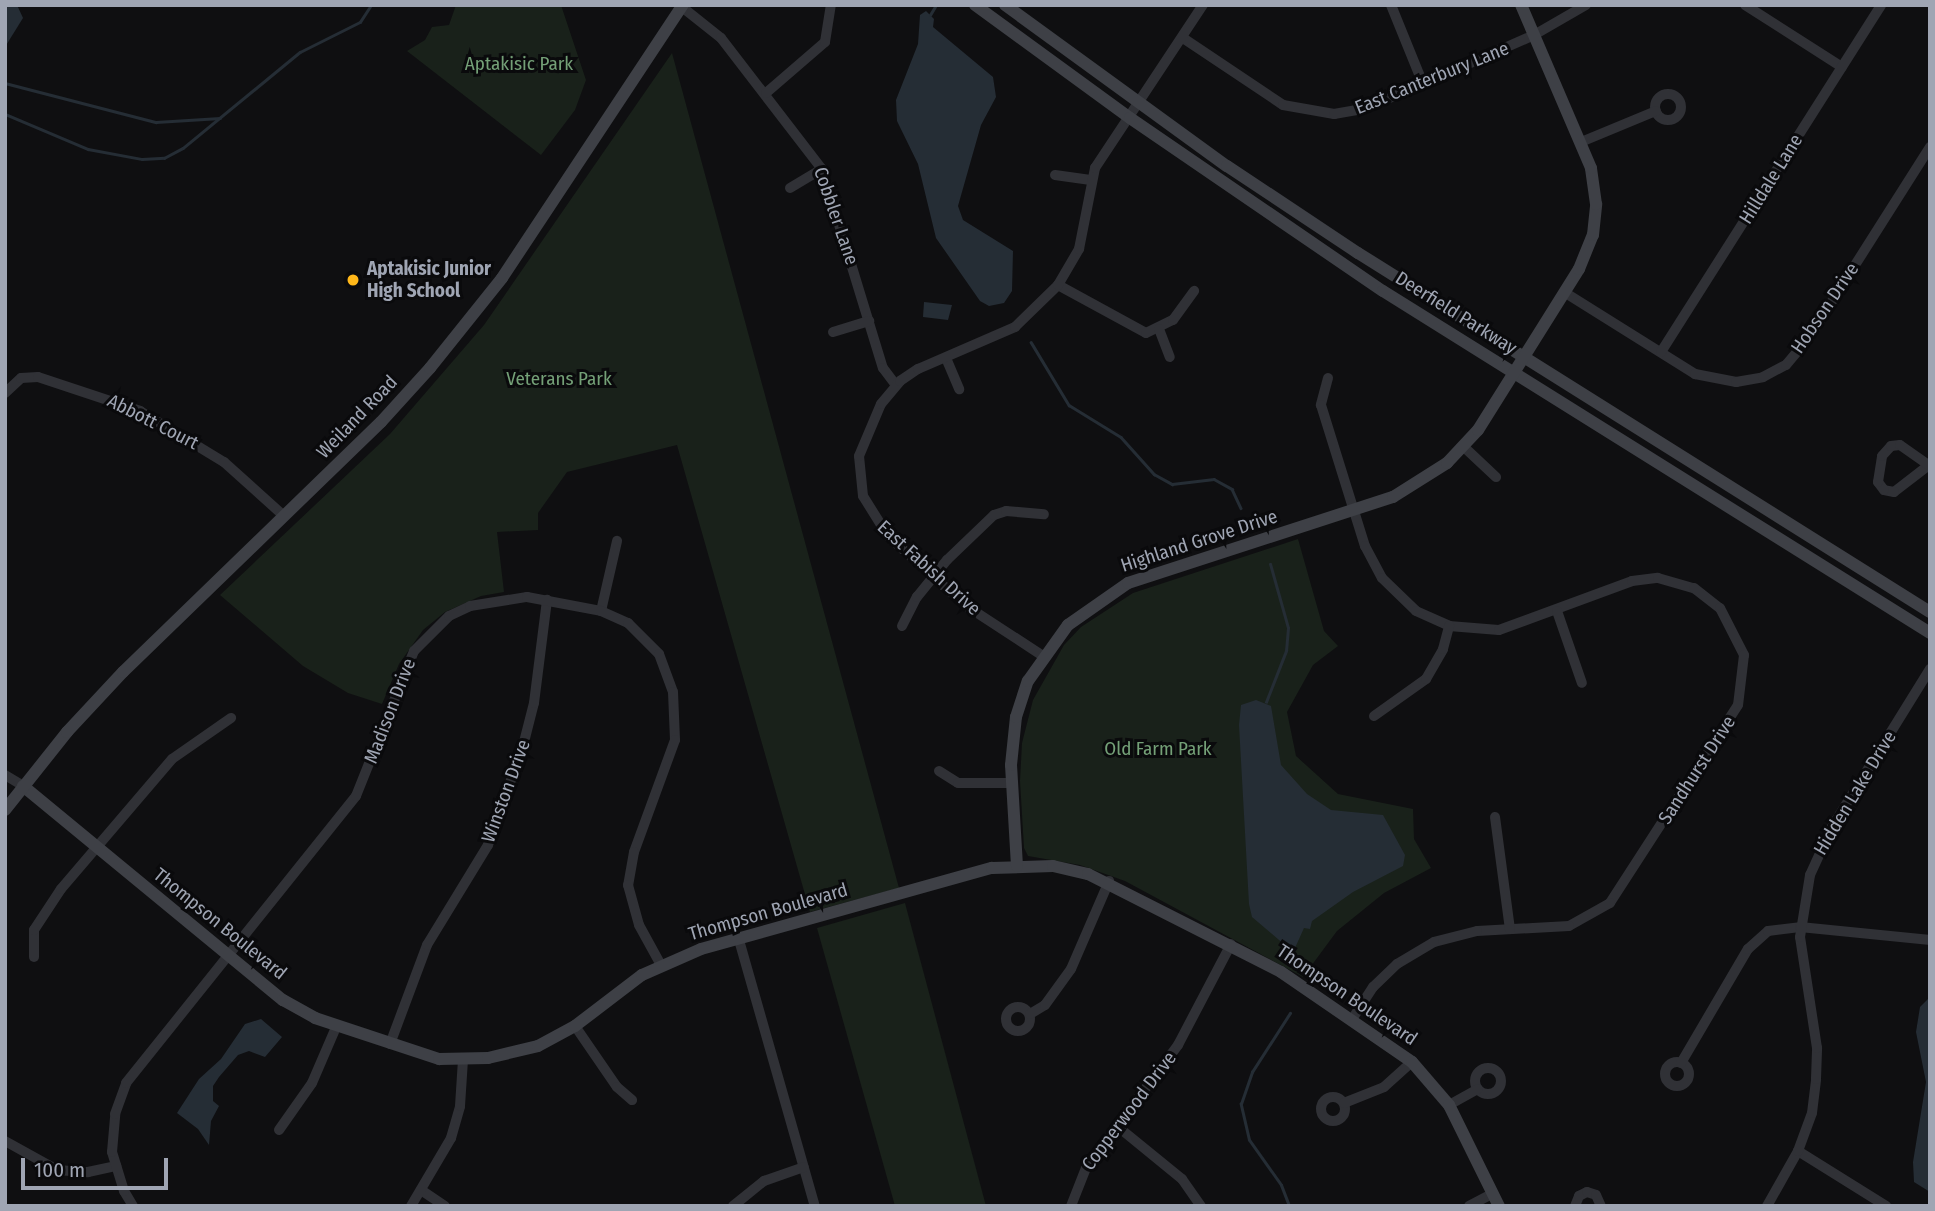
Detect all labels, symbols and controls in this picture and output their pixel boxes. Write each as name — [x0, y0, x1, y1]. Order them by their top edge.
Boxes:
street label: East Canterbury Lane — [1352, 37, 1512, 119]
park label: Aptakisic Park — [465, 53, 573, 75]
street label: Hilldale Lane — [1734, 130, 1808, 228]
street label: Cobbler Lane — [809, 164, 863, 268]
place label: Aptakisic Junior High School — [367, 258, 491, 302]
street label: Hobson Drive — [1786, 258, 1864, 358]
street label: Deerfield Parkway — [1391, 267, 1521, 359]
marker: Aptakisic Junior High School — [345, 272, 361, 288]
park label: Veterans Park — [506, 368, 612, 390]
street label: Weiland Road — [312, 371, 402, 463]
street label: Abbott Court — [104, 389, 202, 455]
street label: Highland Grove Drive — [1118, 505, 1280, 577]
street label: East Fabish Drive — [873, 516, 985, 620]
street label: Madison Drive — [360, 655, 420, 767]
street label: Sandhurst Drive — [1654, 712, 1740, 828]
street label: Hidden Lake Drive — [1809, 727, 1901, 859]
street label: Winston Drive — [477, 736, 535, 846]
park label: Old Farm Park — [1104, 738, 1212, 760]
street label: Thompson Boulevard — [149, 863, 291, 985]
street label: Thompson Boulevard — [686, 878, 850, 946]
street label: Thompson Boulevard — [1272, 940, 1422, 1050]
street label: Copperwood Drive — [1077, 1047, 1181, 1175]
scale bar — [24, 1144, 172, 1188]
text: 100 m — [34, 1157, 85, 1183]

